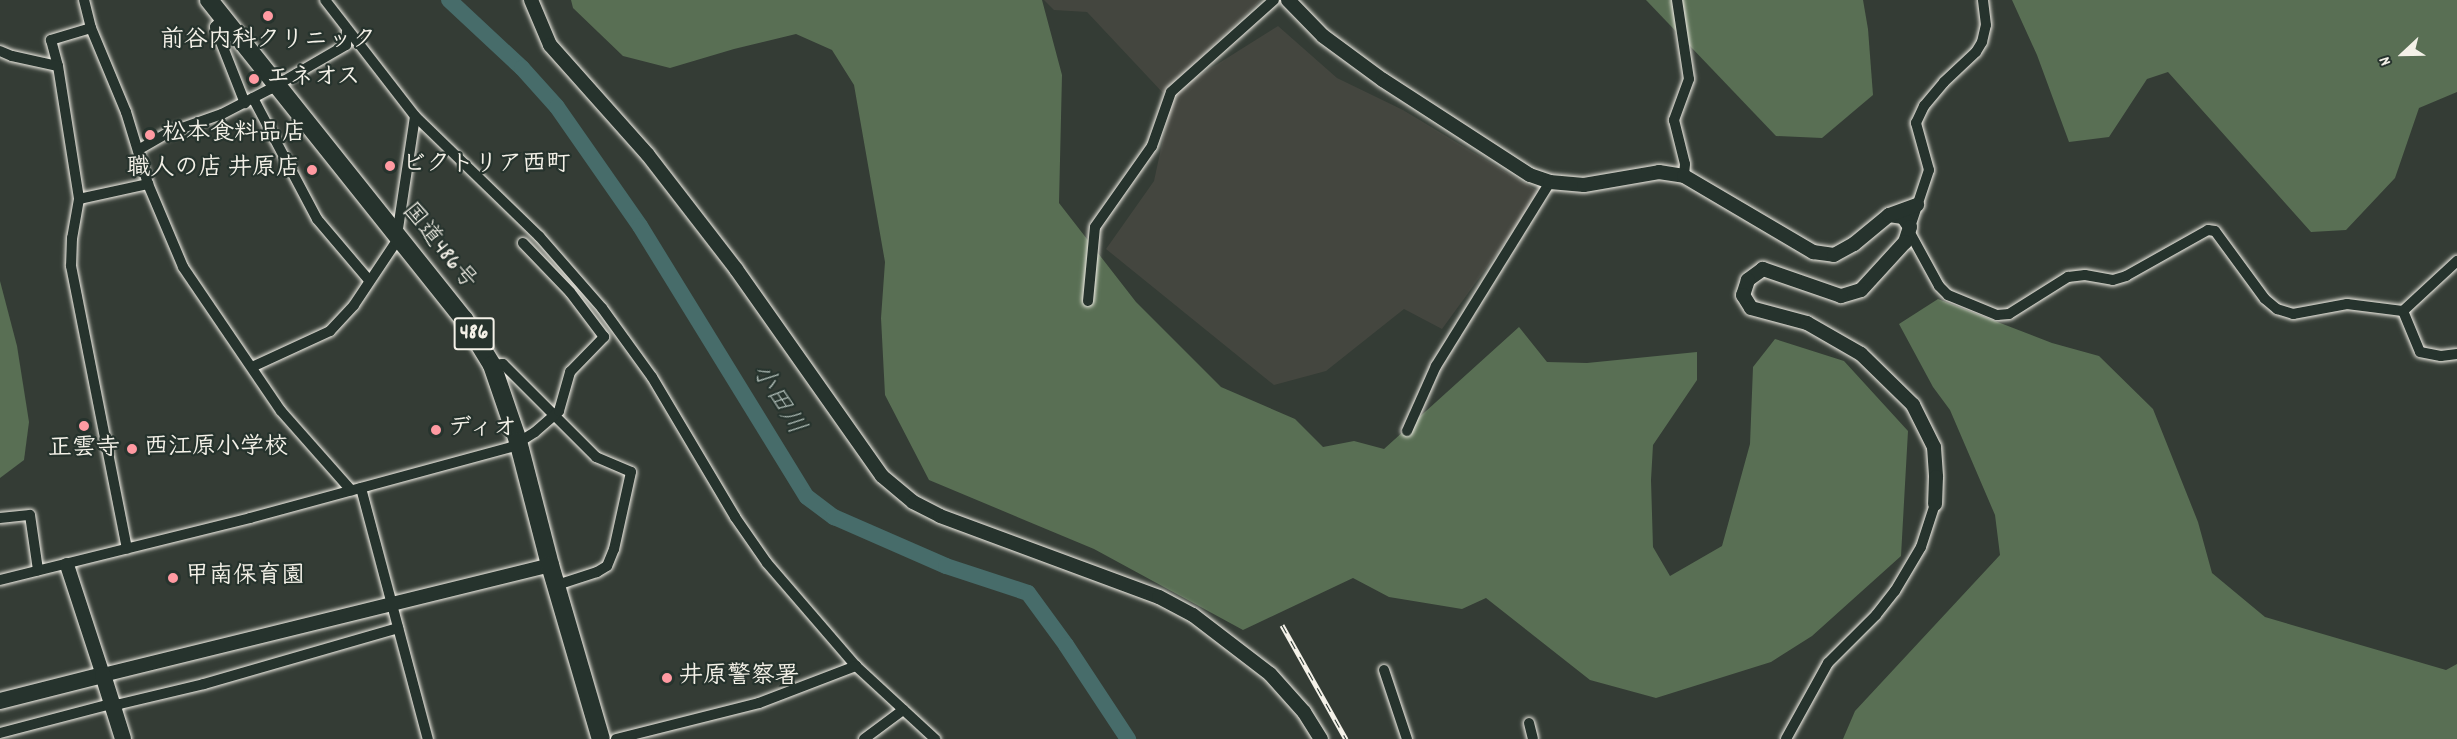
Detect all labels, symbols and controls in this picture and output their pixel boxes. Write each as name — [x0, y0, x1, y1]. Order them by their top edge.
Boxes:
marker: 前谷内科クリニック — [259, 7, 277, 25]
north arrow — [2373, 24, 2433, 84]
place label: 前谷内科クリニック — [160, 28, 376, 56]
text: N — [2374, 53, 2398, 69]
place label: エネオス — [266, 65, 362, 93]
marker: エネオス — [247, 72, 261, 86]
place label: 松本食料品店 — [162, 121, 306, 149]
marker: 松本食料品店 — [143, 128, 157, 142]
place label: ビクトリア西町 — [402, 152, 570, 180]
place label: 職人の店 井原店 — [127, 156, 300, 184]
marker: ビクトリア西町 — [383, 159, 397, 173]
marker: 職人の店 井原店 — [305, 163, 319, 177]
street label: 国道486号 — [394, 198, 482, 296]
road number: 486 — [453, 315, 495, 353]
water label: 小田川 — [743, 359, 811, 441]
place label: ディオ — [448, 416, 520, 444]
marker: 正雲寺 — [77, 419, 91, 433]
marker: ディオ — [429, 423, 443, 437]
place label: 西江原小学校 — [144, 435, 288, 463]
place label: 正雲寺 — [48, 436, 120, 464]
marker: 西江原小学校 — [125, 442, 139, 456]
place label: 甲南保育園 — [185, 564, 305, 592]
marker: 甲南保育園 — [166, 571, 180, 585]
place label: 井原警察署 — [679, 664, 799, 692]
marker: 井原警察署 — [660, 671, 674, 685]

